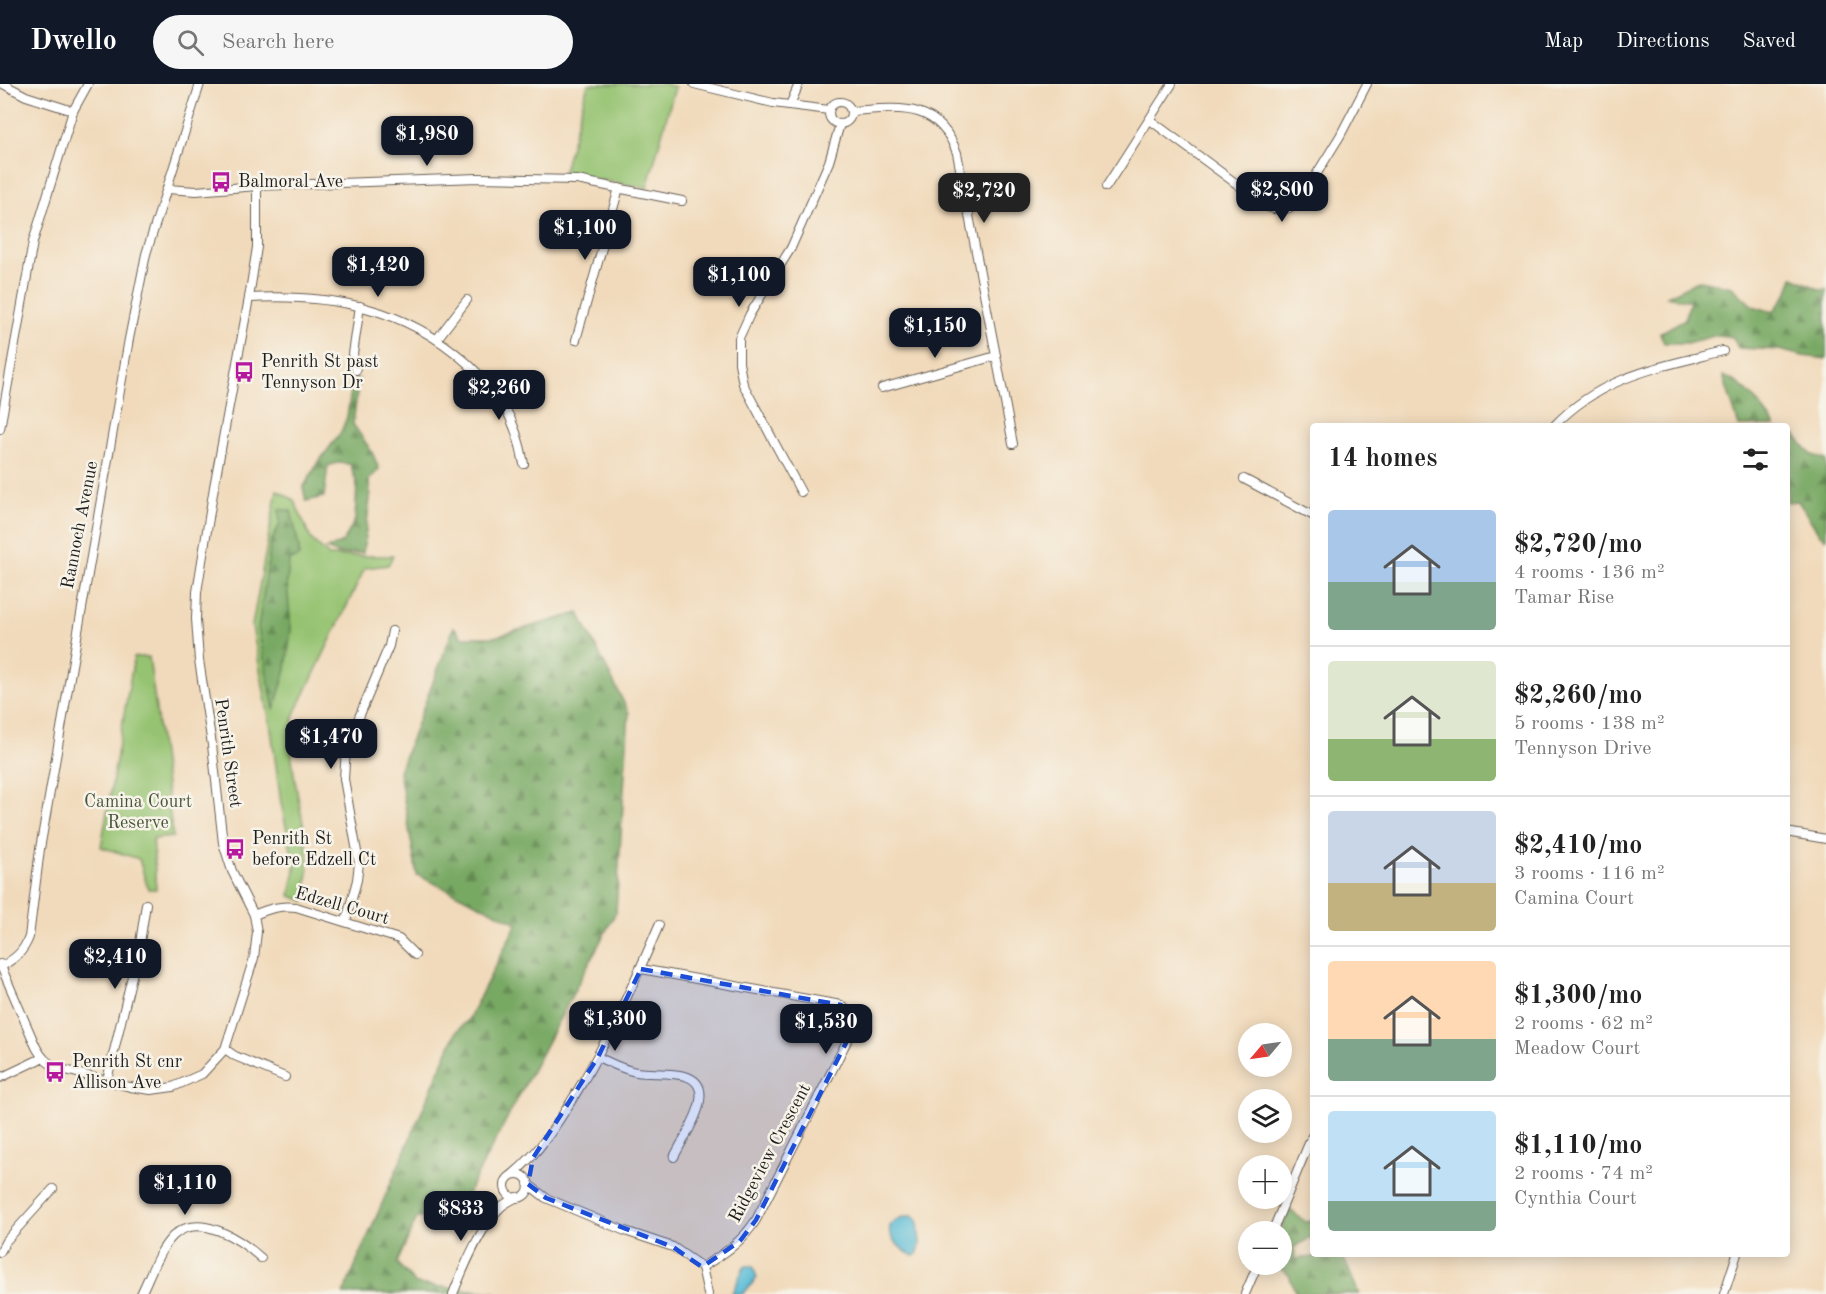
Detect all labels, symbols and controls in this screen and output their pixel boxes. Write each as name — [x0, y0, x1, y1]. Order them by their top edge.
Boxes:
search box — [153, 15, 573, 69]
icon: search — [174, 26, 207, 59]
text: Dwello — [30, 28, 117, 56]
text: Search here — [222, 31, 334, 53]
text: Map — [1544, 31, 1583, 52]
text: Directions — [1616, 31, 1710, 52]
text: Saved — [1743, 31, 1796, 52]
pin: $1,980 — [378, 116, 476, 167]
text: $1,980 — [395, 125, 459, 145]
bus stop icon: Balmoral Ave — [209, 170, 233, 194]
pin: $2,800 — [1233, 172, 1331, 223]
place label: Balmoral Ave — [238, 173, 343, 191]
pin: $2,720 — [935, 173, 1033, 224]
text: $2,800 — [1250, 181, 1314, 201]
text: $2,720 — [952, 182, 1016, 202]
pin: $1,100 — [536, 210, 634, 261]
text: $1,100 — [553, 219, 617, 239]
pin: $1,420 — [329, 247, 427, 298]
text: $1,420 — [346, 256, 410, 276]
pin: $1,100 — [690, 257, 788, 308]
text: $1,100 — [707, 266, 771, 286]
pin: $1,150 — [886, 308, 984, 359]
text: $1,150 — [903, 317, 967, 337]
place label: Penrith St past Tennyson Dr — [261, 353, 379, 392]
bus stop icon: Penrith St past Tennyson Dr — [232, 360, 256, 384]
pin: $2,260 — [450, 370, 548, 421]
text: $2,260 — [467, 379, 531, 399]
icon: filters — [1739, 443, 1772, 476]
text: 14 homes — [1328, 446, 1437, 472]
street label: Rannoch Avenue — [59, 459, 101, 591]
text: $2,720/mo — [1514, 532, 1642, 558]
icon: home — [1376, 534, 1448, 606]
text: 4 rooms · 136 m² — [1514, 563, 1664, 583]
text: Tamar Rise — [1514, 588, 1614, 608]
text: $2,260/mo — [1514, 683, 1642, 709]
icon: home — [1376, 685, 1448, 757]
street label: Penrith Street — [211, 697, 245, 809]
text: 5 rooms · 138 m² — [1514, 714, 1664, 734]
pin: $1,470 — [282, 719, 380, 770]
text: $1,470 — [299, 728, 363, 748]
text: Tennyson Drive — [1514, 739, 1651, 759]
park label: Camina Court Reserve — [84, 793, 192, 832]
place label: Penrith St before Edzell Ct — [252, 830, 376, 869]
text: $2,410/mo — [1514, 833, 1642, 859]
icon: home — [1376, 835, 1448, 907]
bus stop icon: Penrith St before Edzell Ct — [223, 837, 247, 861]
text: 3 rooms · 116 m² — [1514, 864, 1664, 884]
street label: Edzell Court — [293, 884, 391, 928]
text: Camina Court — [1514, 889, 1634, 909]
pin: $2,410 — [66, 939, 164, 990]
text: $2,410 — [83, 948, 147, 968]
text: $1,300/mo — [1514, 983, 1642, 1009]
icon: home — [1376, 985, 1448, 1057]
pin: $1,300 — [566, 1001, 664, 1052]
pin: $1,530 — [777, 1004, 875, 1055]
text: $1,300 — [583, 1010, 647, 1030]
text: $1,530 — [794, 1013, 858, 1033]
text: 2 rooms · 62 m² — [1514, 1014, 1653, 1034]
north arrow — [1238, 1023, 1292, 1077]
map controls — [1238, 1023, 1292, 1275]
text: Meadow Court — [1514, 1039, 1640, 1059]
place label: Penrith St cnr Allison Ave — [72, 1053, 183, 1092]
bus stop icon: Penrith St cnr Allison Ave — [43, 1060, 67, 1084]
street label: Ridgeview Crescent — [726, 1081, 814, 1225]
button: layers — [1238, 1089, 1292, 1143]
text: $1,110/mo — [1514, 1133, 1642, 1159]
icon: home — [1376, 1135, 1448, 1207]
button: + — [1238, 1155, 1292, 1209]
text: 2 rooms · 74 m² — [1514, 1164, 1653, 1184]
pin: $1,110 — [136, 1165, 234, 1216]
text: $1,110 — [153, 1174, 217, 1194]
text: Cynthia Court — [1514, 1189, 1637, 1209]
pin: $833 — [425, 1191, 497, 1242]
text: $833 — [438, 1200, 484, 1220]
button: − — [1238, 1221, 1292, 1275]

